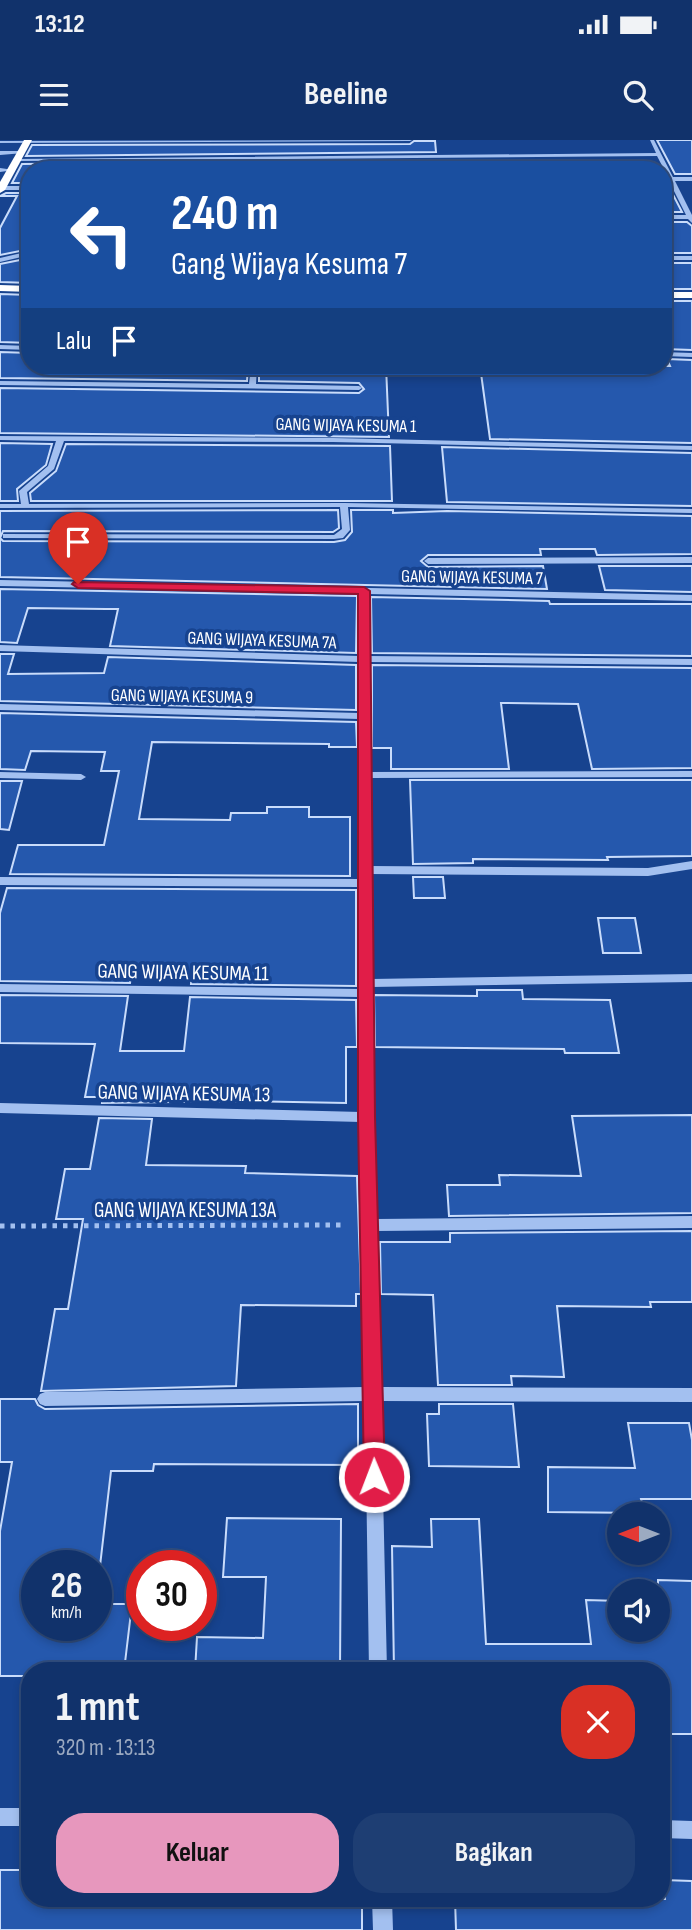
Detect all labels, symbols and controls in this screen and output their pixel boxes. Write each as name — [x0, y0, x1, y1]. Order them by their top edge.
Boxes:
text: 13:12 — [35, 9, 85, 40]
text: Beeline — [304, 75, 388, 114]
icon: menu — [35, 76, 73, 114]
icon: search — [619, 76, 657, 114]
text: 240 m — [171, 185, 279, 244]
icon: left — [56, 189, 147, 280]
text: Gang Wijaya Kesuma 7 — [171, 245, 407, 284]
icon: arrive — [105, 322, 143, 360]
text: Lalu — [56, 326, 91, 357]
street label: GANG WIJAYA KESUMA 1 — [275, 414, 417, 437]
pin — [48, 512, 108, 584]
icon: arrive — [59, 523, 97, 561]
street label: GANG WIJAYA KESUMA 7 — [401, 566, 544, 589]
street label: GANG WIJAYA KESUMA 7A — [187, 627, 337, 654]
street label: GANG WIJAYA KESUMA 9 — [111, 685, 253, 708]
street label: GANG WIJAYA KESUMA 11 — [97, 959, 270, 987]
street label: GANG WIJAYA KESUMA 13 — [97, 1079, 271, 1108]
street label: GANG WIJAYA KESUMA 13A — [94, 1198, 277, 1223]
position arrow — [337, 1440, 411, 1514]
north arrow — [607, 1502, 670, 1564]
map controls — [607, 1502, 670, 1642]
speed limit sign: 30 — [126, 1550, 217, 1641]
text: 26 — [51, 1565, 82, 1608]
button: sound — [607, 1579, 670, 1642]
text: km/h — [51, 1602, 82, 1623]
text: 1 mnt — [56, 1682, 140, 1733]
button: close — [561, 1685, 635, 1759]
text: 320 m · 13:13 — [56, 1734, 155, 1762]
button: Keluar — [56, 1813, 339, 1893]
button: Bagikan — [353, 1813, 635, 1893]

